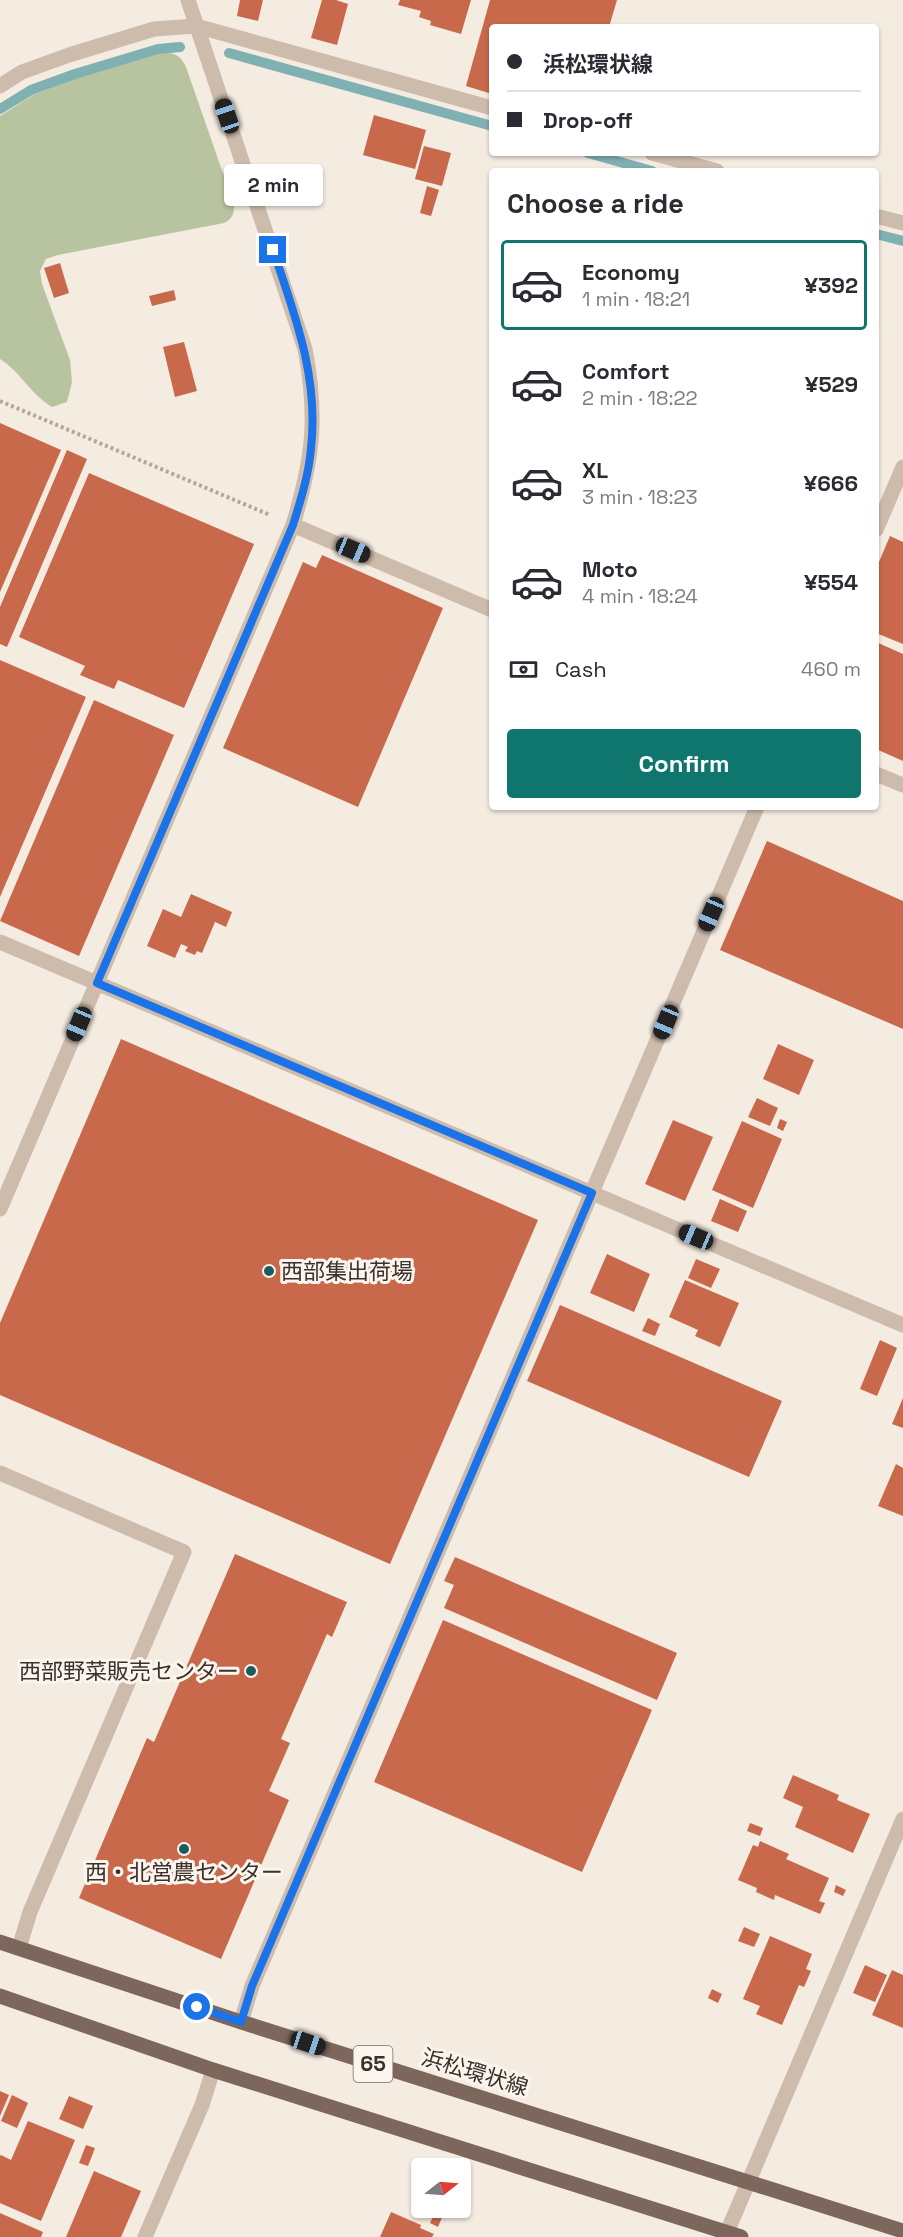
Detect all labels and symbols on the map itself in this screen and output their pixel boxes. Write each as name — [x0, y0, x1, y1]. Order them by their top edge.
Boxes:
car — [213, 96, 241, 136]
callout: 2 min — [224, 163, 322, 205]
route end — [259, 236, 286, 263]
car — [333, 535, 373, 565]
car — [696, 894, 726, 934]
car — [651, 1002, 681, 1042]
car — [64, 1004, 94, 1044]
car — [676, 1222, 716, 1252]
place label: 西部集出荷場 — [281, 1257, 413, 1285]
marker: 西部集出荷場 — [262, 1264, 276, 1278]
place label: 西部野菜販売センター — [19, 1657, 239, 1685]
marker: 西部野菜販売センター — [244, 1664, 258, 1678]
marker: 西・北営農センター — [177, 1842, 191, 1856]
place label: 西・北営農センター — [85, 1858, 283, 1886]
route start — [183, 1993, 210, 2020]
car — [288, 2029, 328, 2057]
street label: 浜松環状線 — [418, 2043, 532, 2101]
road number: 65 — [354, 2046, 392, 2082]
north arrow — [411, 2158, 471, 2218]

